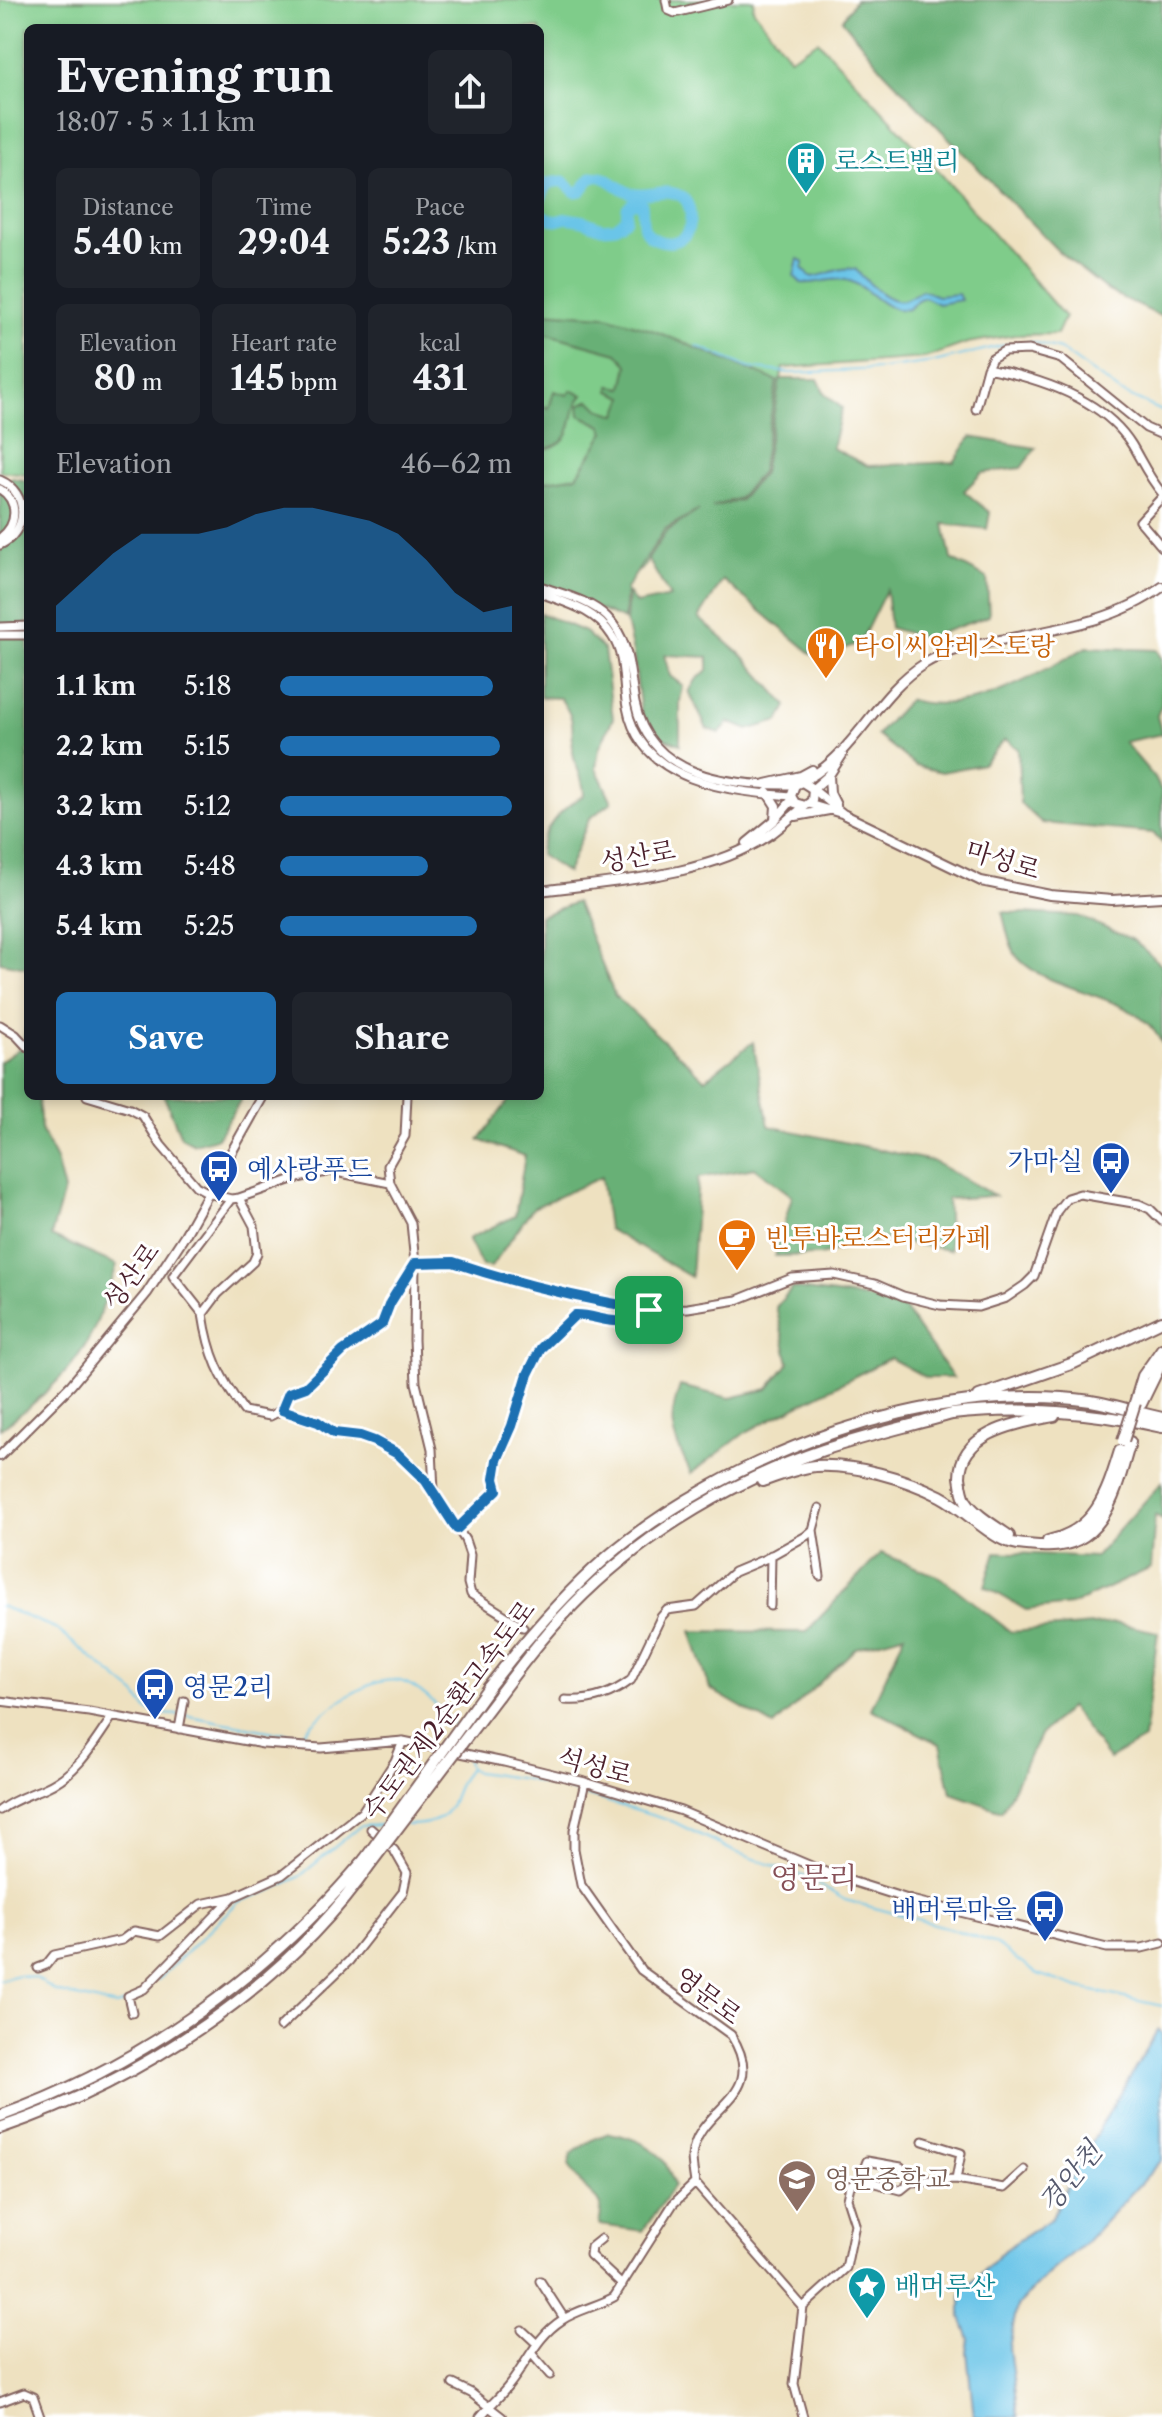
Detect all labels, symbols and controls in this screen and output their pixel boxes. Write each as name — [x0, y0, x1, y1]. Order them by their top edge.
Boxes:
text: Evening run — [56, 49, 333, 103]
button: share — [428, 50, 512, 134]
text: 18:07 · 5 × 1.1 km — [56, 106, 256, 138]
building icon: 로스트밸리 — [785, 140, 827, 195]
place label: 로스트밸리 — [834, 145, 960, 177]
text: Distance — [82, 194, 174, 221]
text: Time — [256, 194, 312, 221]
text: Pace — [415, 194, 465, 221]
text: 5.40 — [73, 221, 143, 263]
text: 29:04 — [238, 221, 330, 263]
text: 5:23 — [382, 221, 451, 263]
text: km — [143, 233, 183, 260]
text: /km — [451, 233, 498, 260]
text: Elevation — [79, 330, 177, 357]
text: Heart rate — [231, 330, 337, 357]
text: kcal — [419, 330, 461, 357]
text: 80 — [94, 357, 136, 399]
text: 145 — [230, 357, 285, 399]
text: 431 — [413, 357, 467, 399]
text: m — [136, 369, 162, 396]
text: bpm — [285, 369, 338, 396]
text: Elevation — [56, 448, 172, 480]
text: 46–62 m — [401, 448, 512, 480]
restaurant icon: 타이씨암레스토랑 — [805, 625, 847, 680]
place label: 타이씨암레스토랑 — [854, 630, 1055, 662]
text: 1.1 km — [56, 670, 136, 702]
text: 5:18 — [184, 670, 232, 702]
text: 2.2 km — [56, 730, 143, 762]
text: 5:15 — [184, 730, 230, 762]
text: 3.2 km — [56, 790, 143, 822]
text: 5:12 — [184, 790, 231, 822]
street label: 성산로 — [598, 834, 678, 878]
street label: 마성로 — [962, 834, 1044, 886]
text: 4.3 km — [56, 850, 143, 882]
text: 5:48 — [184, 850, 236, 882]
text: 5.4 km — [56, 910, 143, 942]
text: 5:25 — [184, 910, 234, 942]
button: Save — [56, 992, 276, 1084]
button: Share — [292, 992, 512, 1084]
bus stop icon: 가마실 — [1090, 1140, 1132, 1195]
place label: 가마실 — [1008, 1145, 1083, 1177]
bus stop icon: 예사랑푸드 — [198, 1148, 240, 1203]
place label: 예사랑푸드 — [247, 1153, 373, 1185]
cafe icon: 빈투바로스터리카페 — [716, 1217, 758, 1272]
place label: 빈투바로스터리카페 — [765, 1222, 991, 1254]
street label: 성산로 — [96, 1236, 166, 1316]
pin — [615, 1276, 683, 1344]
icon: arrive — [627, 1288, 671, 1332]
street label: 수도권제2순환고속도로 — [356, 1594, 542, 1826]
bus stop icon: 영문2리 — [134, 1666, 176, 1721]
place label: 영문2리 — [183, 1671, 273, 1703]
street label: 석성로 — [554, 1741, 636, 1791]
district label: 영문리 — [771, 1859, 857, 1896]
bus stop icon: 배머루마을 — [1024, 1888, 1066, 1943]
place label: 배머루마을 — [891, 1893, 1017, 1925]
street label: 영문로 — [668, 1961, 748, 2031]
water label: 경안천 — [1031, 2133, 1110, 2219]
school or university icon: 영문중학교 — [776, 2158, 818, 2213]
place label: 영문중학교 — [825, 2163, 951, 2195]
place icon: 배머루산 — [846, 2265, 888, 2320]
place label: 배머루산 — [895, 2270, 996, 2302]

